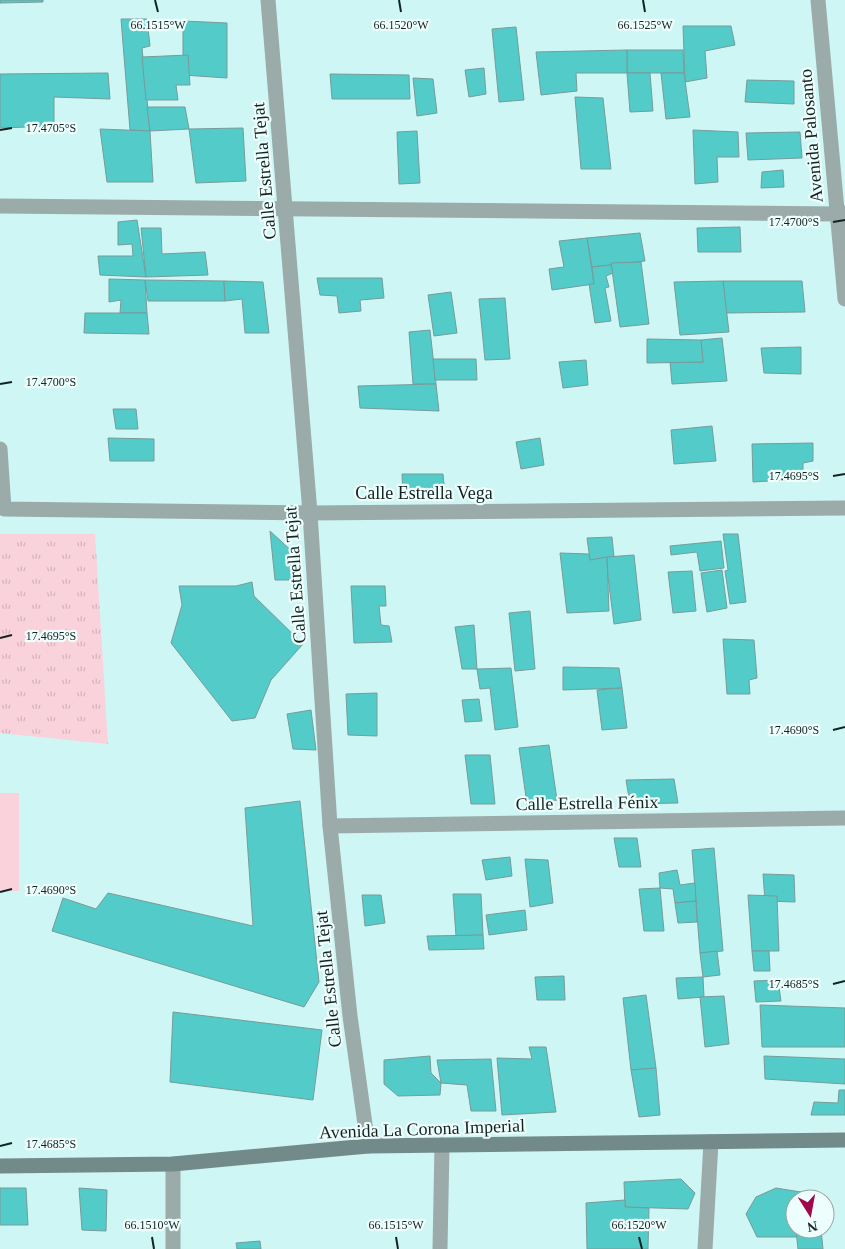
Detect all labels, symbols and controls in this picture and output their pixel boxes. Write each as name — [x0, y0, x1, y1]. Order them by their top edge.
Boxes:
text: 66.1515°W — [130, 18, 186, 32]
text: 66.1520°W — [373, 18, 429, 32]
text: 66.1525°W — [617, 18, 673, 32]
street label: Avenida Palosanto — [795, 68, 827, 204]
street label: Calle Estrella Tejat — [248, 102, 280, 240]
text: 17.4705°S — [26, 121, 76, 135]
text: 17.4700°S — [769, 215, 819, 229]
text: 17.4700°S — [26, 375, 76, 389]
text: 17.4695°S — [769, 469, 819, 483]
street label: Calle Estrella Vega — [355, 483, 493, 503]
street label: Calle Estrella Tejat — [280, 506, 310, 644]
text: 17.4695°S — [26, 629, 76, 643]
text: 17.4690°S — [769, 723, 819, 737]
street label: Calle Estrella Fénix — [515, 792, 659, 814]
text: 17.4690°S — [26, 883, 76, 897]
street label: Calle Estrella Tejat — [311, 910, 345, 1048]
text: 17.4685°S — [769, 977, 819, 991]
street label: Avenida La Corona Imperial — [319, 1115, 525, 1143]
text: 17.4685°S — [26, 1137, 76, 1151]
north arrow — [785, 1189, 835, 1239]
text: 66.1510°W — [124, 1218, 180, 1232]
text: 66.1515°W — [368, 1218, 424, 1232]
text: 66.1520°W — [611, 1218, 667, 1232]
text: N — [806, 1218, 819, 1235]

